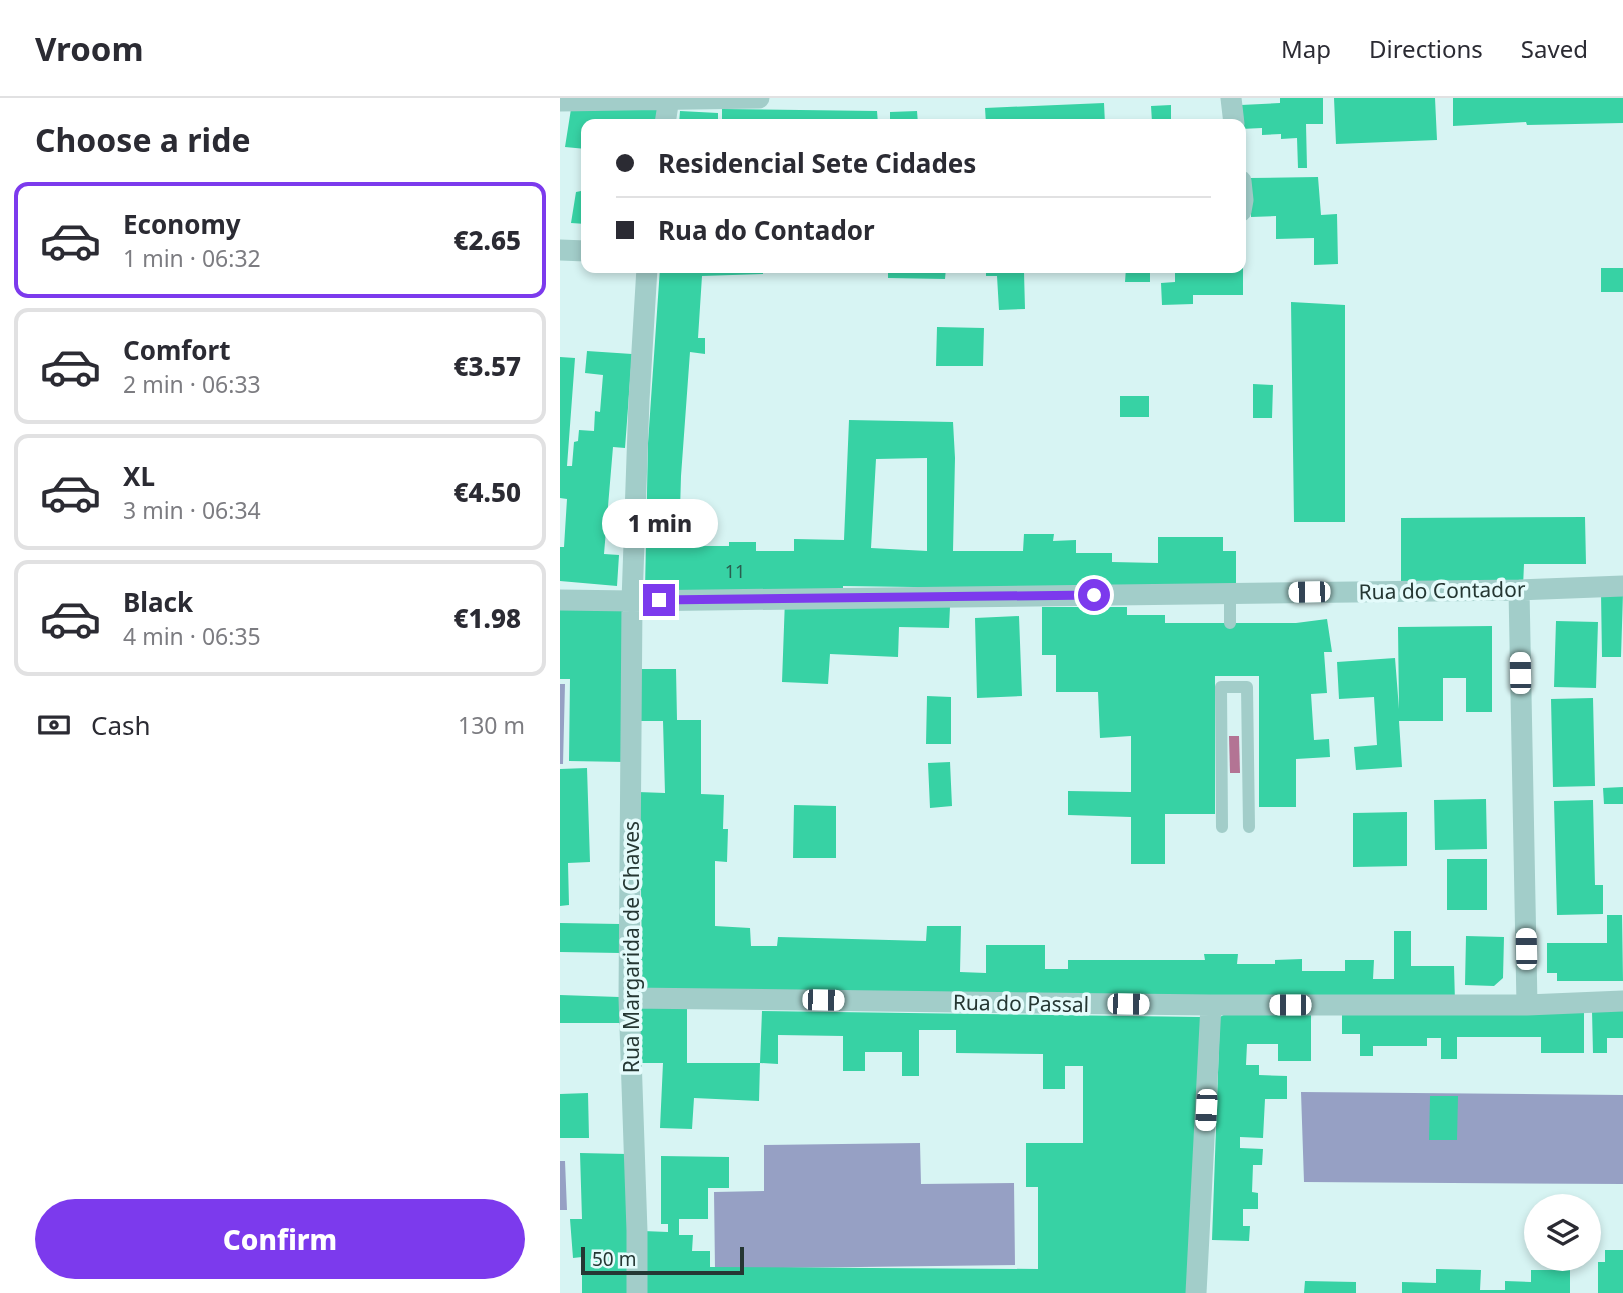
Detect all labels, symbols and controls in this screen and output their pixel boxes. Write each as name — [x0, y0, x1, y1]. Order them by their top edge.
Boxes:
text: Vroom — [35, 26, 144, 71]
text: Map — [1281, 32, 1331, 65]
text: Directions — [1369, 32, 1483, 65]
text: Saved — [1521, 32, 1588, 65]
text: Choose a ride — [35, 118, 251, 161]
text: Residencial Sete Cidades — [658, 145, 976, 181]
text: Economy — [123, 206, 241, 242]
icon: car — [39, 209, 102, 272]
text: Rua do Contador — [658, 212, 875, 248]
text: €2.65 — [453, 222, 521, 258]
text: 1 min · 06:32 — [123, 242, 261, 274]
text: Comfort — [123, 332, 231, 368]
icon: car — [39, 335, 102, 398]
text: €3.57 — [453, 348, 521, 384]
text: 2 min · 06:33 — [123, 368, 261, 400]
text: XL — [123, 458, 155, 494]
icon: car — [39, 461, 102, 524]
text: €4.50 — [453, 474, 521, 510]
text: 3 min · 06:34 — [123, 494, 261, 526]
callout: 1 min — [601, 498, 717, 547]
text: 1 min — [628, 507, 692, 539]
house number: 11 — [725, 559, 745, 583]
street label: Rua do Contador — [1358, 575, 1526, 605]
route start — [1078, 579, 1110, 611]
car — [1288, 581, 1331, 603]
text: Black — [123, 584, 193, 620]
route end — [643, 584, 675, 616]
icon: car — [39, 587, 102, 650]
text: €1.98 — [453, 600, 521, 636]
text: 4 min · 06:35 — [123, 620, 261, 652]
car — [1510, 652, 1531, 694]
icon: cash — [35, 706, 73, 744]
text: Cash — [91, 707, 151, 743]
text: 130 m — [458, 709, 525, 741]
street label: Rua Margarida de Chaves — [617, 821, 645, 1073]
car — [1516, 928, 1537, 970]
street label: Rua do Passal — [953, 988, 1089, 1018]
car — [802, 989, 845, 1011]
car — [1107, 993, 1150, 1015]
car — [1270, 995, 1312, 1016]
car — [1195, 1088, 1218, 1132]
map controls — [1524, 1194, 1601, 1271]
button: layers — [1524, 1194, 1601, 1271]
button: Confirm — [35, 1199, 525, 1279]
scale bar — [581, 1244, 744, 1276]
text: 50 m — [592, 1246, 636, 1272]

